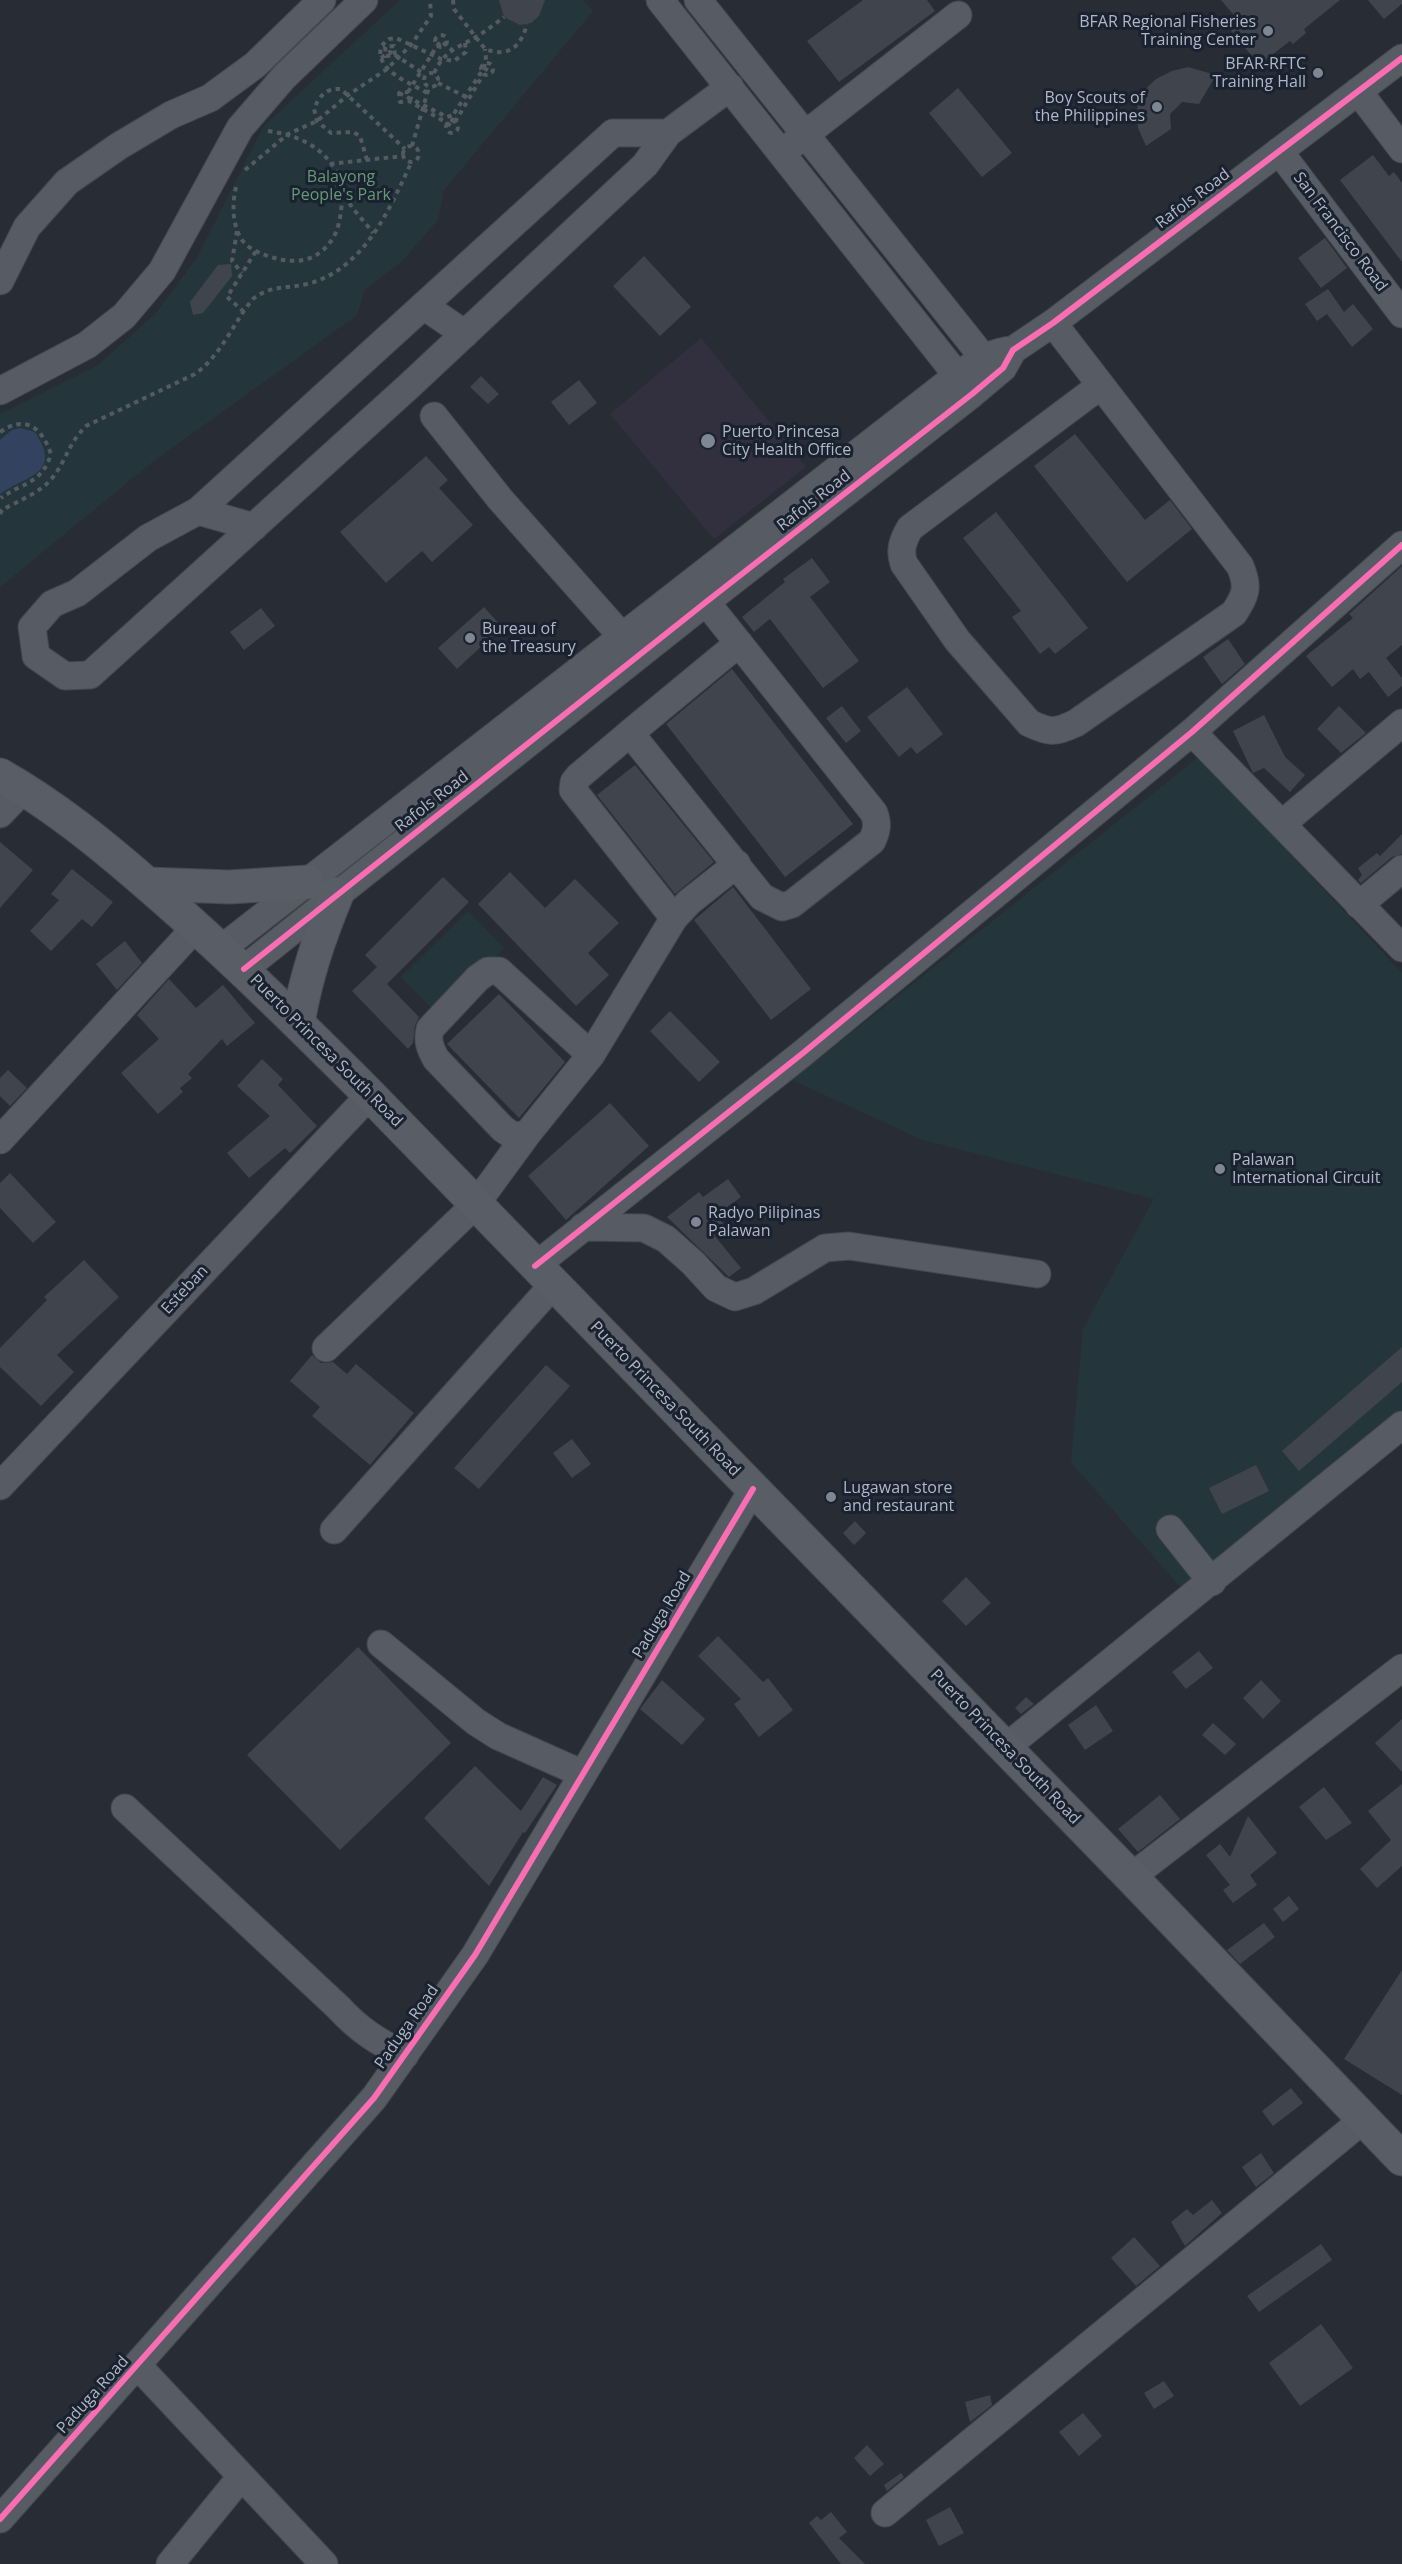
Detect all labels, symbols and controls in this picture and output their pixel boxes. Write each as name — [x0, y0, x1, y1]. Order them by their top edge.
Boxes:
place label: BFAR Regional Fisheries Training Center — [1079, 12, 1256, 50]
marker: BFAR Regional Fisheries Training Center — [1261, 24, 1275, 38]
place label: BFAR-RFTC Training Hall — [1212, 54, 1306, 92]
marker: BFAR-RFTC Training Hall — [1311, 66, 1325, 80]
place label: Boy Scouts of the Philippines — [1035, 88, 1145, 126]
marker: Boy Scouts of the Philippines — [1150, 100, 1164, 114]
street label: Rafols Road — [1152, 165, 1234, 233]
park label: Balayong People's Park — [291, 167, 391, 205]
street label: San Francisco Road — [1289, 169, 1391, 295]
place label: Puerto Princesa City Health Office — [722, 422, 851, 460]
marker: Puerto Princesa City Health Office — [699, 432, 717, 450]
street label: Rafols Road — [774, 466, 854, 536]
place label: Bureau of the Treasury — [482, 619, 576, 657]
marker: Bureau of the Treasury — [463, 631, 477, 645]
street label: Rafols Road — [392, 767, 472, 837]
street label: Puerto Princesa South Road — [246, 971, 406, 1131]
place label: Palawan International Circuit — [1232, 1150, 1380, 1188]
marker: Palawan International Circuit — [1213, 1162, 1227, 1176]
place label: Radyo Pilipinas Palawan — [708, 1203, 820, 1241]
marker: Radyo Pilipinas Palawan — [689, 1215, 703, 1229]
street label: Esteban — [158, 1262, 212, 1318]
street label: Puerto Princesa South Road — [586, 1318, 744, 1480]
place label: Lugawan store and restaurant — [843, 1478, 954, 1516]
marker: Lugawan store and restaurant — [824, 1490, 838, 1504]
street label: Paduga Road — [629, 1568, 695, 1662]
street label: Puerto Princesa South Road — [926, 1666, 1084, 1828]
street label: Paduga Road — [371, 1981, 443, 2073]
street label: Paduga Road — [53, 2352, 133, 2438]

